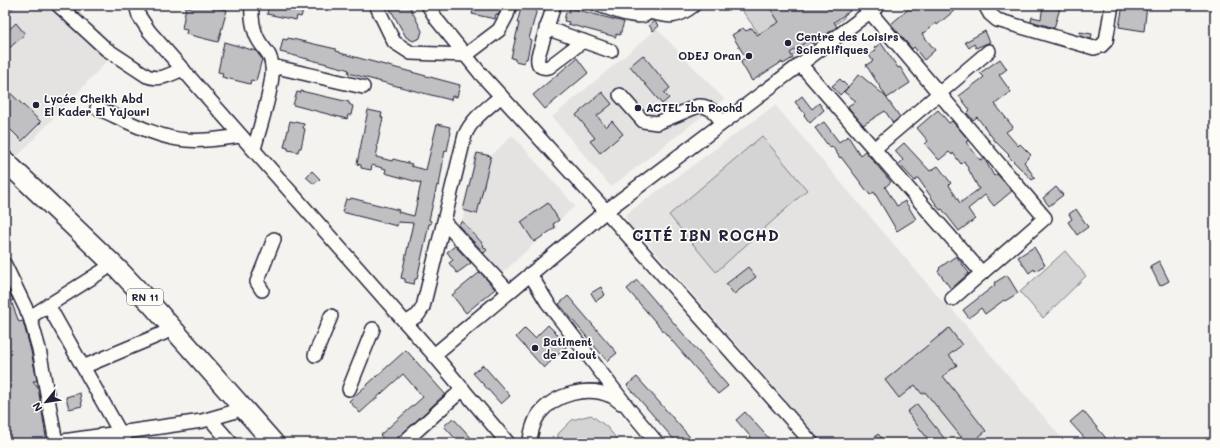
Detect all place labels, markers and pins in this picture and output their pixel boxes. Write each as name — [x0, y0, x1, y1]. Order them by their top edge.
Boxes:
place label: Centre des Loisirs Scientifiques — [796, 29, 899, 57]
marker: Centre des Loisirs Scientifiques — [783, 38, 793, 48]
place label: ODEJ Oran — [678, 48, 741, 63]
marker: ODEJ Oran — [744, 51, 754, 61]
place label: Lycée Cheikh Abd El Kader El Yajouri — [44, 91, 150, 119]
marker: Lycée Cheikh Abd El Kader El Yajouri — [31, 100, 41, 110]
place label: ACTEL Ibn Rochd — [646, 100, 742, 115]
marker: ACTEL Ibn Rochd — [633, 103, 643, 113]
place label: Batiment de Zaiout — [543, 334, 597, 362]
marker: Batiment de Zaiout — [530, 343, 540, 353]

